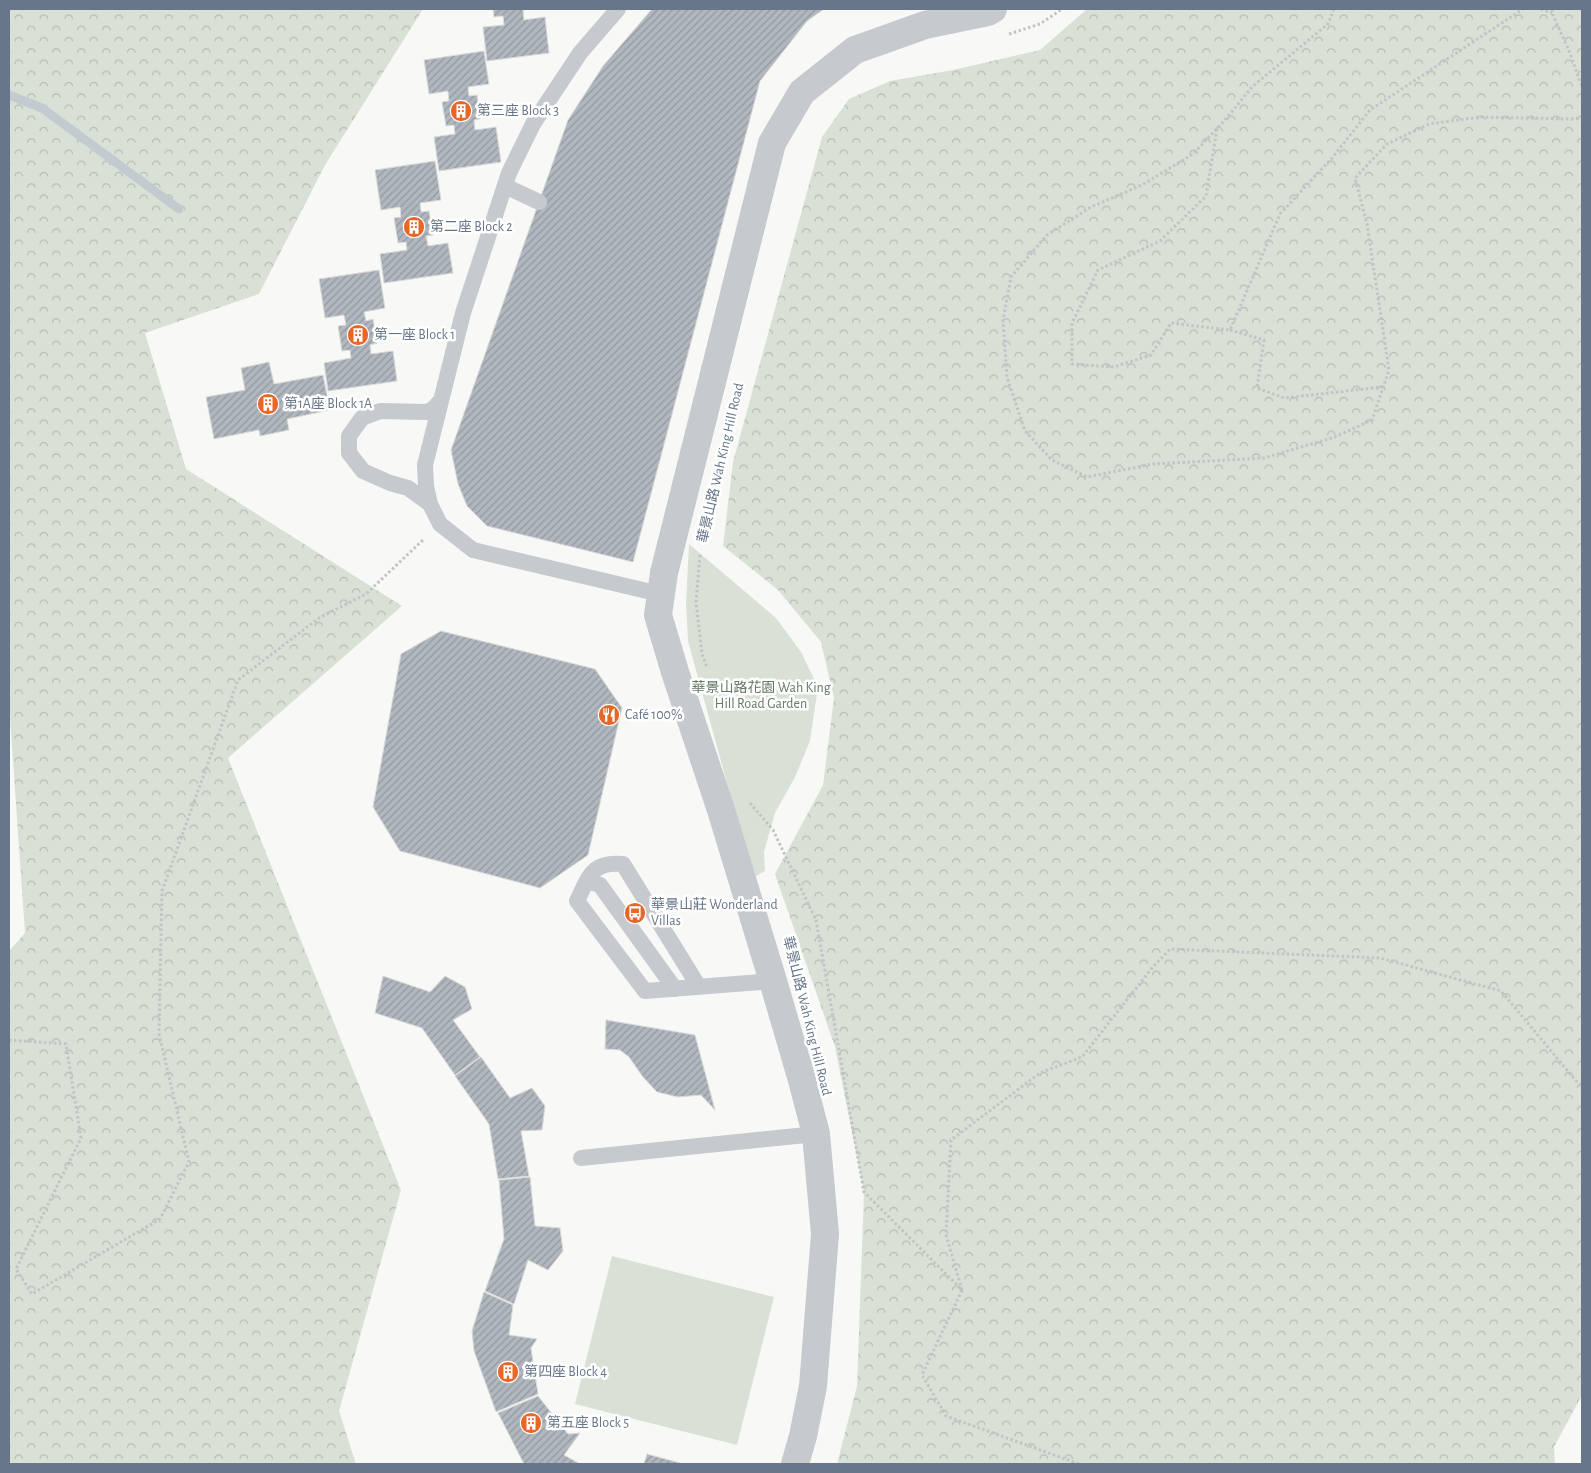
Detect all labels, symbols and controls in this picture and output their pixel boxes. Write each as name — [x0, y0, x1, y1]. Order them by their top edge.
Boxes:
building icon: 第三座 Block 3 — [449, 99, 473, 123]
place label: 第三座 Block 3 — [477, 103, 559, 118]
building icon: 第二座 Block 2 — [402, 215, 426, 239]
place label: 第二座 Block 2 — [430, 219, 513, 234]
building icon: 第一座 Block 1 — [346, 323, 370, 347]
place label: 第一座 Block 1 — [374, 327, 455, 342]
street label: 華景山路 Wah King Hill Road — [695, 382, 746, 544]
building icon: 第1A座 Block 1A — [256, 392, 280, 416]
place label: 第1A座 Block 1A — [284, 396, 372, 411]
park label: 華景山路花園 Wah King Hill Road Garden — [691, 680, 831, 711]
restaurant icon: Café 100% — [597, 703, 621, 727]
place label: Café 100% — [625, 708, 683, 722]
place label: 華景山莊 Wonderland Villas — [651, 897, 778, 928]
bus stop icon: 華景山莊 Wonderland Villas — [623, 901, 647, 925]
street label: 華景山路 Wah King Hill Road — [780, 935, 835, 1097]
building icon: 第四座 Block 4 — [496, 1360, 520, 1384]
place label: 第四座 Block 4 — [524, 1364, 607, 1379]
building icon: 第五座 Block 5 — [519, 1411, 543, 1435]
place label: 第五座 Block 5 — [547, 1415, 629, 1430]

